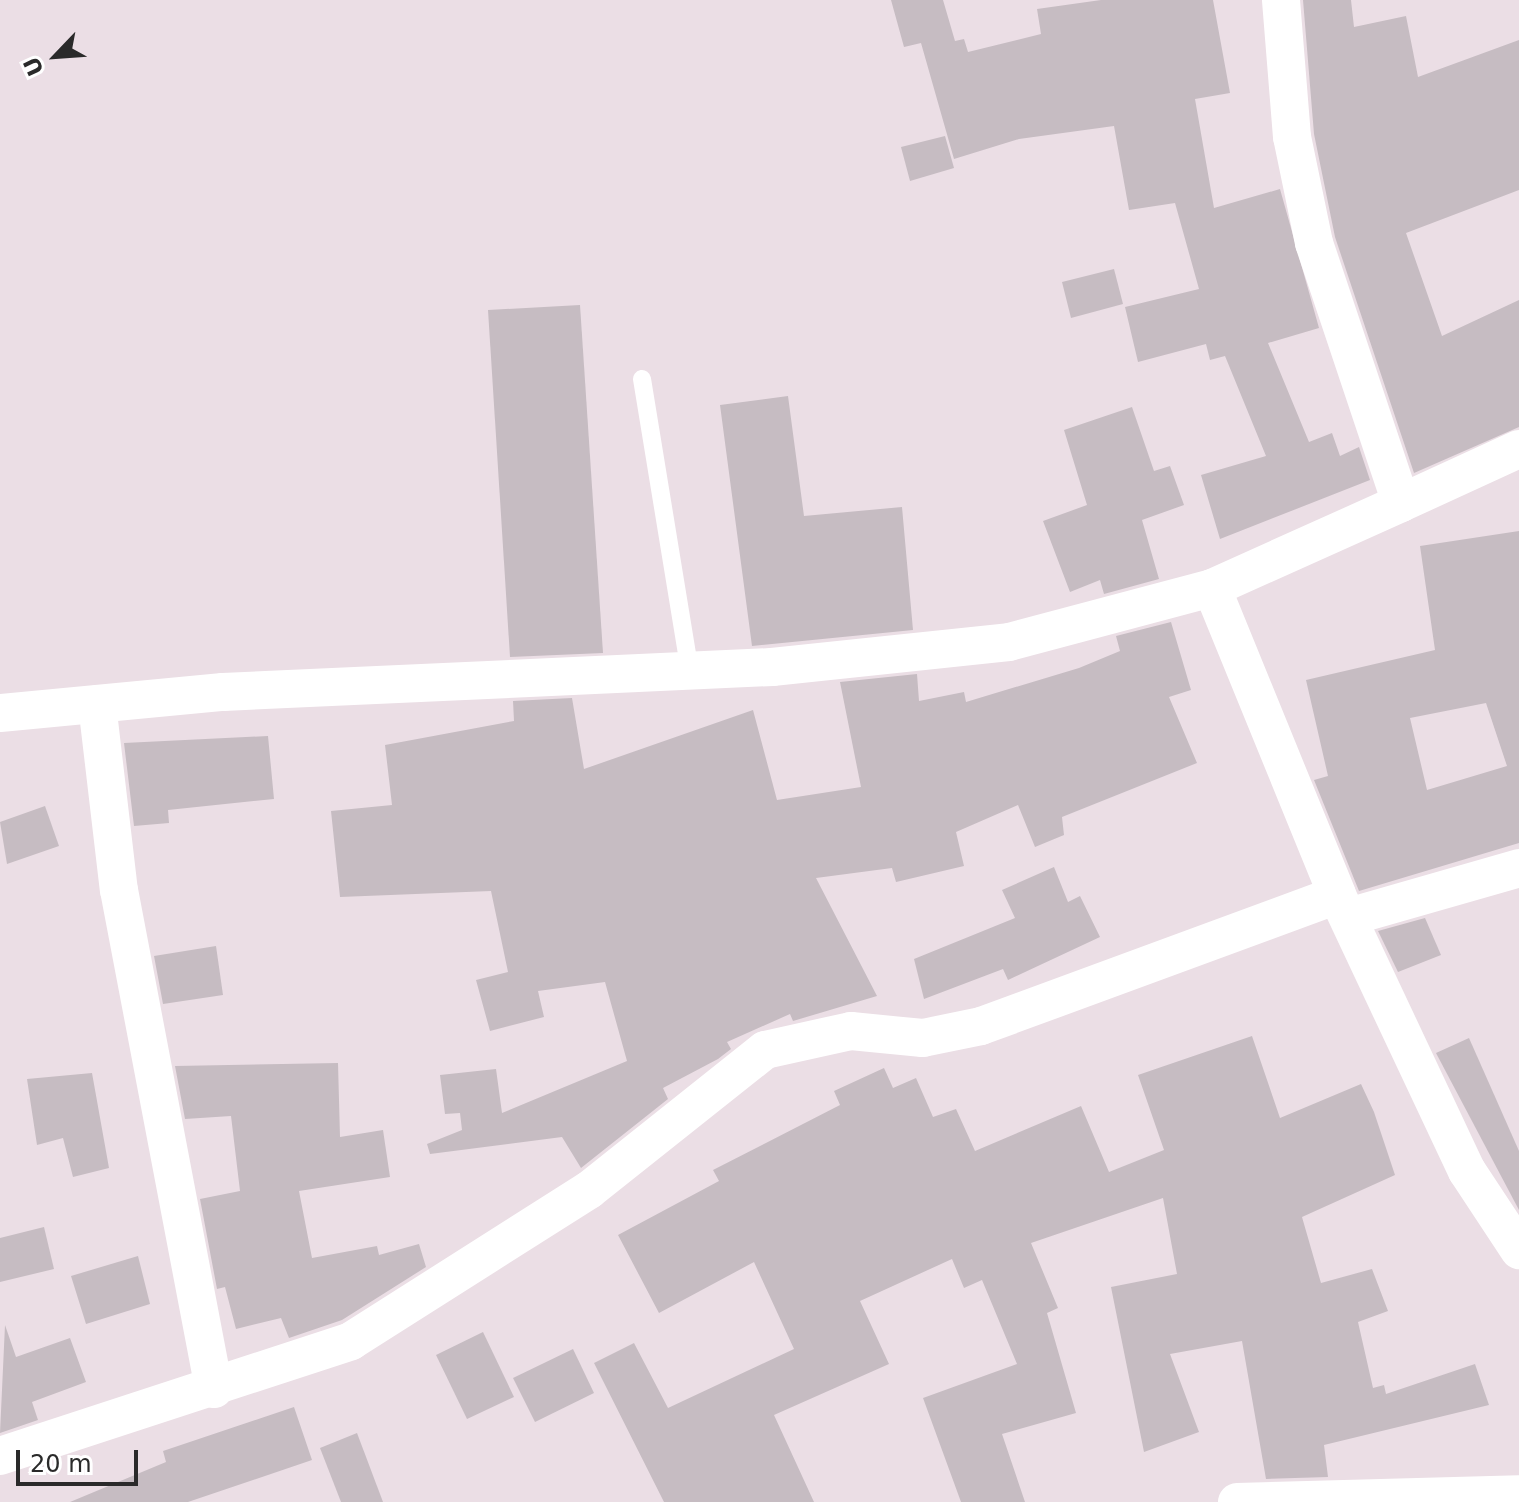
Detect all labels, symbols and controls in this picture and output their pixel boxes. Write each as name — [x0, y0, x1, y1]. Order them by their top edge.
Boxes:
north arrow — [16, 16, 96, 96]
text: U — [19, 53, 49, 80]
scale bar — [20, 1434, 142, 1484]
text: 20 m — [30, 1450, 92, 1478]

